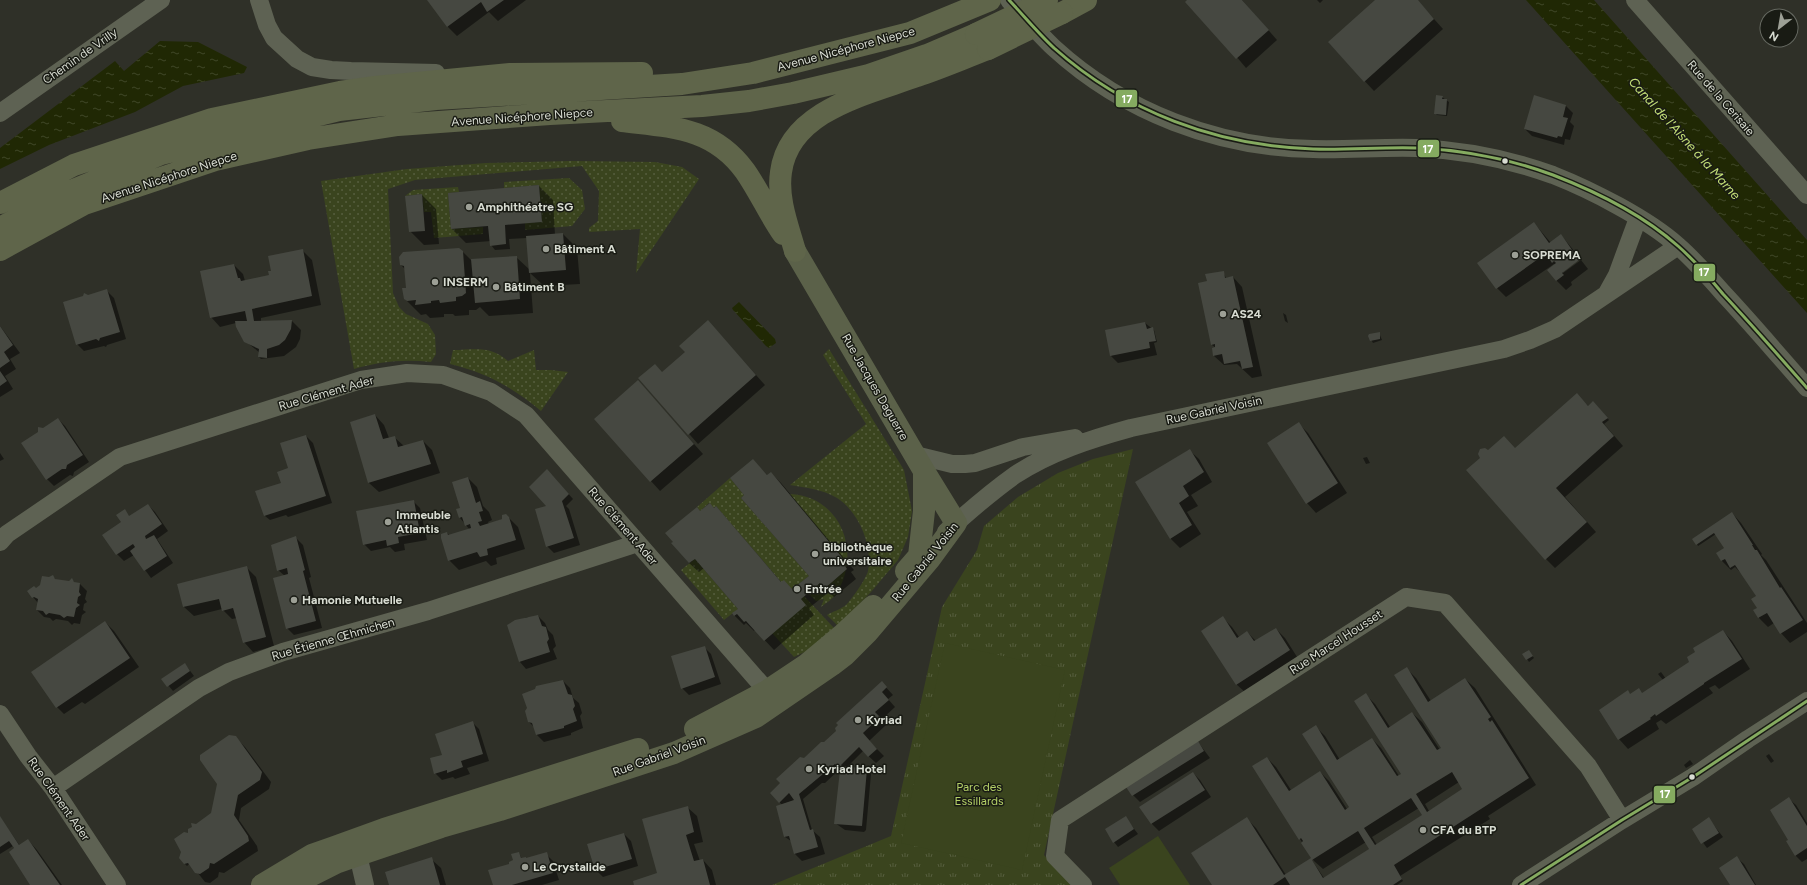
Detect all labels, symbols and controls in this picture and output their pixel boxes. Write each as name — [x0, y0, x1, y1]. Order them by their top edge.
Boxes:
north arrow — [1759, 8, 1799, 48]
street label: Avenue Nicéphore Niepce — [776, 24, 917, 74]
street label: Chemin de Vrilly — [40, 25, 121, 87]
text: N — [1767, 28, 1781, 44]
street label: Rue de la Cerisaie — [1685, 58, 1758, 139]
water label: Canal de l'Aisne à la Marne — [1626, 74, 1743, 202]
line badge: 17 — [1115, 89, 1138, 108]
text: 17 — [1122, 93, 1132, 106]
street label: Avenue Nicéphore Niepce — [451, 105, 594, 129]
line badge: 17 — [1417, 139, 1440, 158]
text: 17 — [1423, 143, 1433, 156]
street label: Avenue Nicéphore Niepce — [99, 148, 239, 206]
unlabelled marker — [1500, 156, 1510, 166]
place label: Amphithéatre SG — [477, 200, 573, 214]
marker: Amphithéatre SG — [464, 202, 474, 212]
place label: Bâtiment A — [554, 242, 616, 256]
marker: Bâtiment A — [541, 244, 551, 254]
place label: SOPREMA — [1523, 248, 1581, 262]
marker: SOPREMA — [1510, 250, 1520, 260]
line badge: 17 — [1693, 263, 1716, 282]
text: 17 — [1699, 266, 1709, 279]
place label: INSERM — [443, 275, 488, 289]
marker: INSERM — [430, 277, 440, 287]
place label: Bâtiment B — [504, 280, 565, 294]
marker: Bâtiment B — [491, 282, 501, 292]
place label: AS24 — [1231, 307, 1262, 321]
marker: AS24 — [1218, 309, 1228, 319]
street label: Rue Jacques Daguerre — [839, 331, 911, 443]
street label: Rue Clément Ader — [277, 373, 375, 413]
street label: Rue Gabriel Voisin — [1165, 393, 1264, 427]
street label: Rue Clément Ader — [585, 484, 661, 568]
place label: Immeuble Atlantis — [396, 508, 451, 536]
marker: Immeuble Atlantis — [383, 517, 393, 527]
street label: Rue Gabriel Voisin — [889, 519, 961, 604]
place label: Bibliothèque universitaire — [823, 540, 893, 568]
marker: Bibliothèque universitaire — [810, 549, 820, 559]
place label: Entrée — [805, 582, 842, 596]
marker: Entrée — [792, 584, 802, 594]
place label: Hamonie Mutuelle — [302, 593, 403, 607]
marker: Hamonie Mutuelle — [289, 595, 299, 605]
street label: Rue Marcel Housset — [1287, 607, 1385, 677]
street label: Rue Étienne Œhmichen — [270, 615, 396, 663]
place label: Kyriad — [866, 713, 902, 727]
marker: Kyriad — [853, 715, 863, 725]
street label: Rue Gabriel Voisin — [611, 733, 708, 779]
street label: Rue Clément Ader — [25, 755, 93, 843]
place label: Kyriad Hotel — [817, 762, 886, 776]
marker: Kyriad Hotel — [804, 764, 814, 774]
unlabelled marker — [1687, 772, 1697, 782]
park label: Parc des Essillards — [954, 780, 1004, 808]
line badge: 17 — [1653, 785, 1676, 804]
text: 17 — [1660, 788, 1670, 801]
place label: CFA du BTP — [1431, 823, 1497, 837]
marker: CFA du BTP — [1418, 825, 1428, 835]
place label: Le Crystalide — [533, 860, 606, 874]
marker: Le Crystalide — [520, 862, 530, 872]

